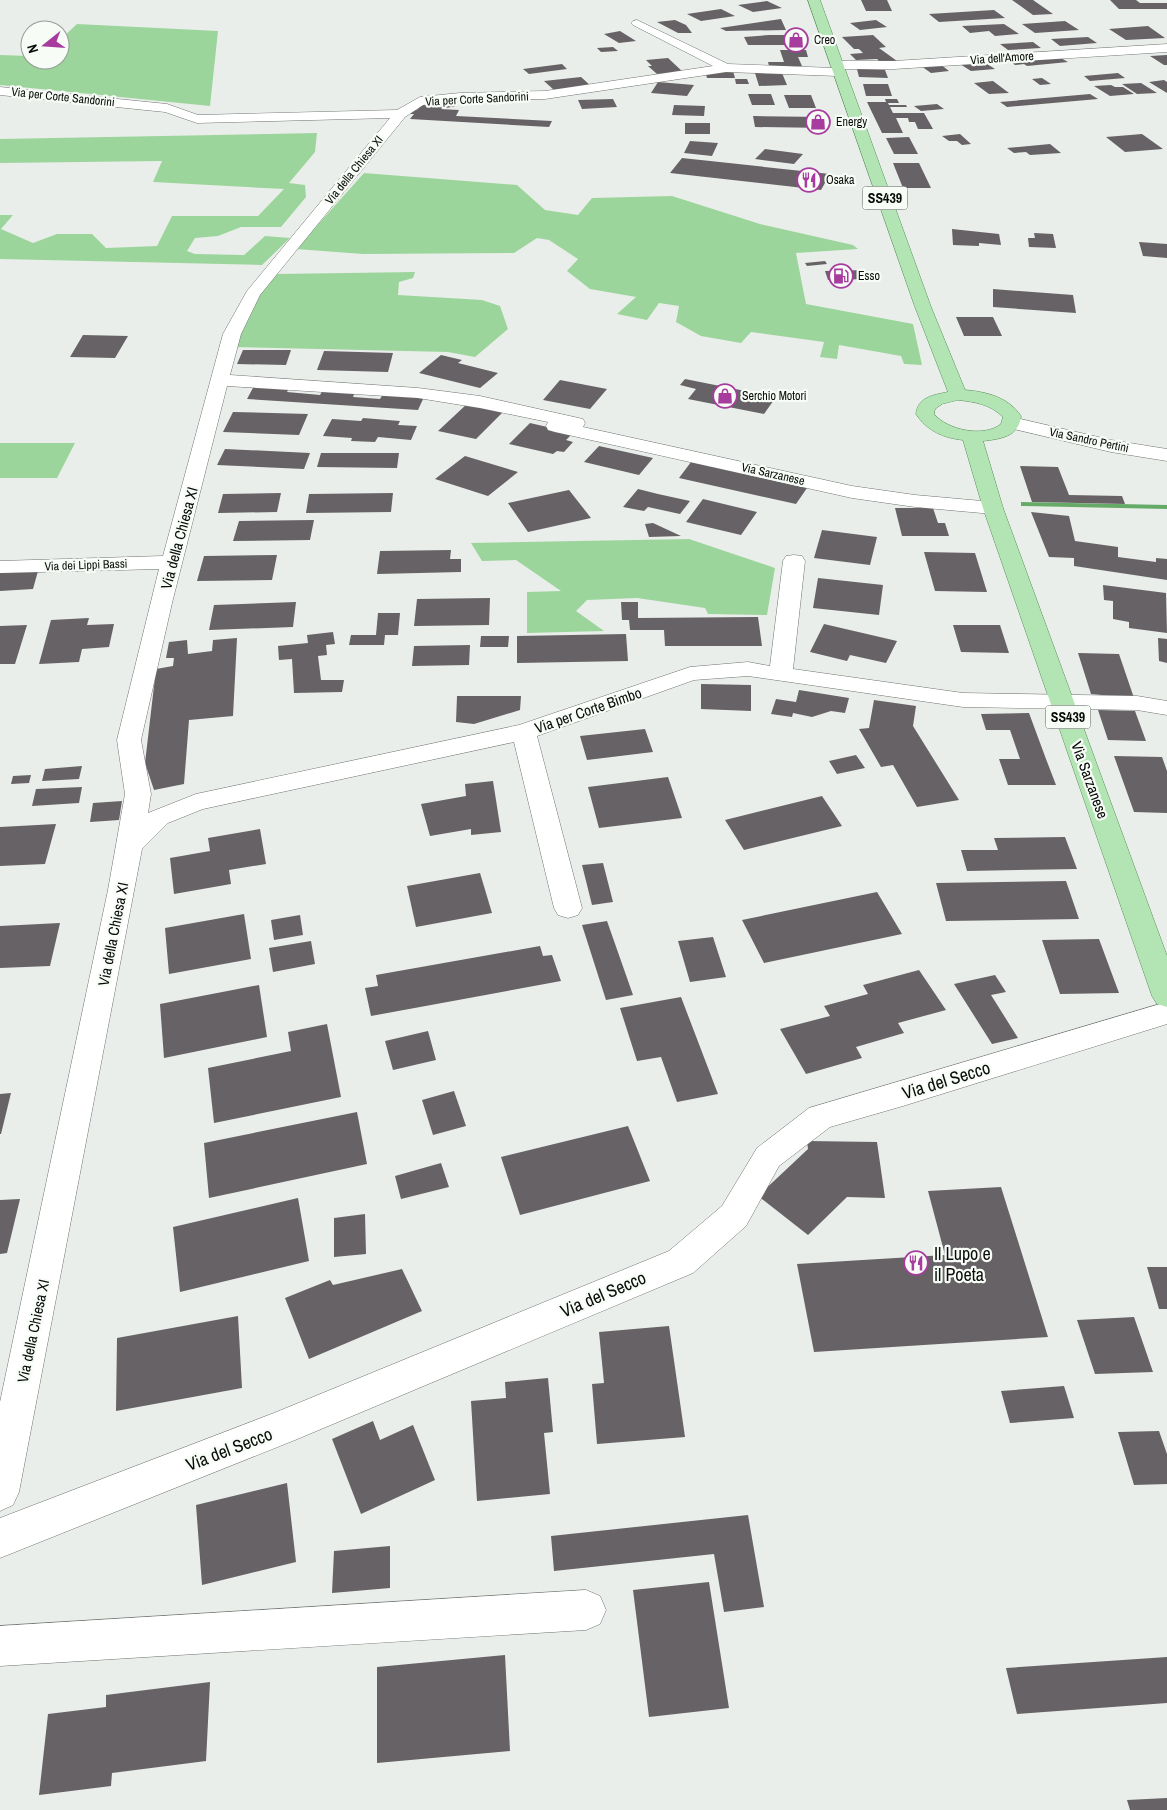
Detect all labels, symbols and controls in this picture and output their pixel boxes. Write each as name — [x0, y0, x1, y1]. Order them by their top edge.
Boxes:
north arrow — [20, 20, 70, 70]
shop icon: Creo — [783, 27, 809, 53]
place label: Creo — [814, 32, 835, 48]
text: N — [23, 42, 42, 55]
street label: Via dell'Amore — [970, 48, 1034, 68]
street label: Via per Corte Sandorini — [11, 84, 115, 110]
street label: Via per Corte Sandorini — [425, 88, 529, 110]
shop icon: Energy — [805, 109, 831, 135]
place label: Energy — [836, 114, 867, 130]
street label: Via della Chiesa XI — [321, 132, 387, 208]
restaurant icon: Osaka — [796, 167, 822, 193]
place label: Osaka — [826, 172, 855, 188]
road number: SS439 — [862, 187, 908, 210]
fuel station icon: Esso — [828, 263, 854, 289]
place label: Esso — [858, 268, 880, 284]
shop icon: Serchio Motori — [712, 383, 738, 409]
place label: Serchio Motori — [742, 388, 807, 404]
street label: Via Sandro Pertini — [1048, 424, 1130, 456]
street label: Via Sarzanese — [740, 459, 806, 489]
street label: Via della Chiesa XI — [155, 485, 203, 591]
street label: Via dei Lippi Bassi — [44, 556, 128, 574]
street label: Via per Corte Bimbo — [532, 682, 644, 738]
road number: SS439 — [1046, 706, 1090, 729]
street label: Via Sarzanese — [1066, 739, 1114, 822]
street label: Via della Chiesa XI — [93, 880, 133, 988]
street label: Via del Secco — [899, 1055, 993, 1105]
place label: Il Lupo e il Poeta — [934, 1241, 991, 1287]
restaurant icon: Il Lupo e il Poeta — [903, 1250, 929, 1276]
street label: Via del Secco — [556, 1265, 650, 1323]
street label: Via della Chiesa XI — [12, 1277, 54, 1385]
street label: Via del Secco — [182, 1421, 276, 1477]

